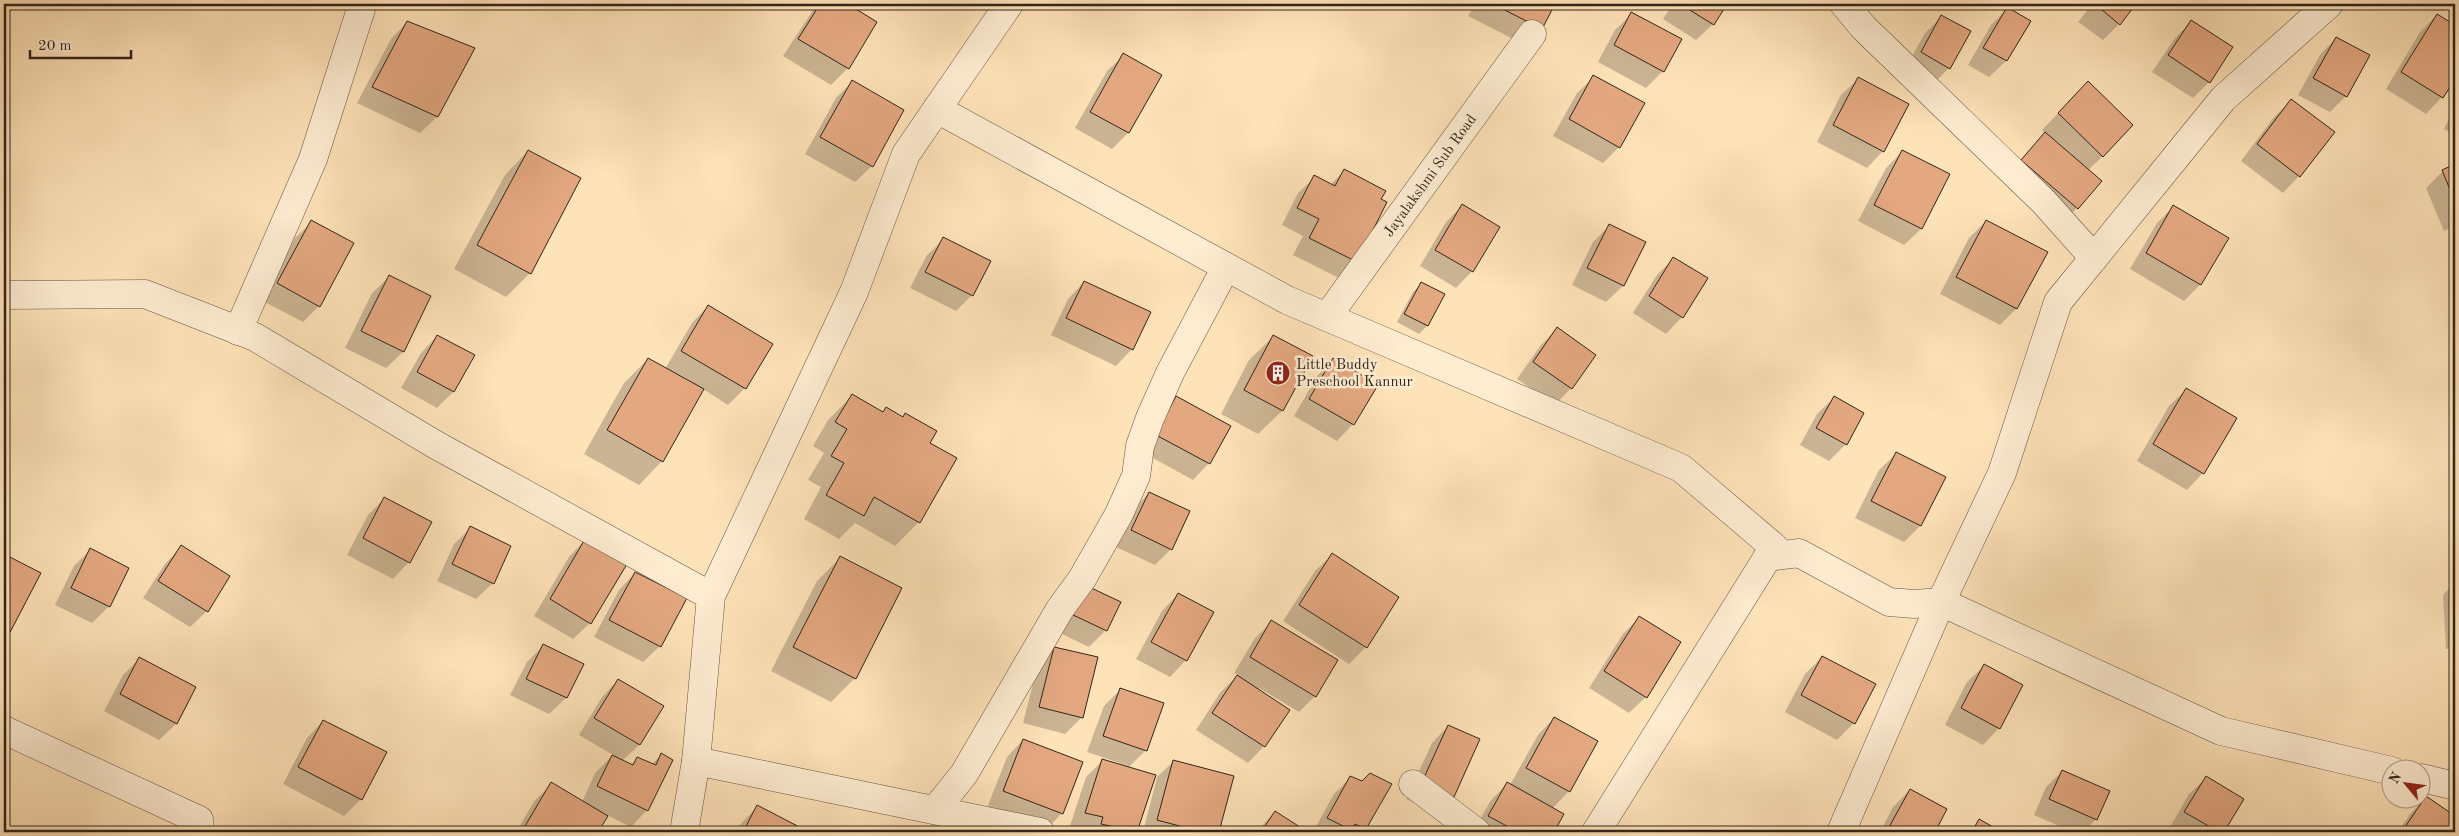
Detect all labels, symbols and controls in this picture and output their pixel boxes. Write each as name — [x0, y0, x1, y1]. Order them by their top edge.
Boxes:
scale bar — [30, 28, 131, 60]
text: 20 m — [38, 39, 72, 54]
street label: Jayalakshmi Sub Road — [1382, 112, 1480, 240]
place label: Little Buddy Preschool Kannur — [1296, 358, 1413, 390]
building icon: Little Buddy Preschool Kannur — [1265, 360, 1291, 386]
north arrow — [2382, 758, 2432, 808]
text: N — [2387, 770, 2404, 786]

